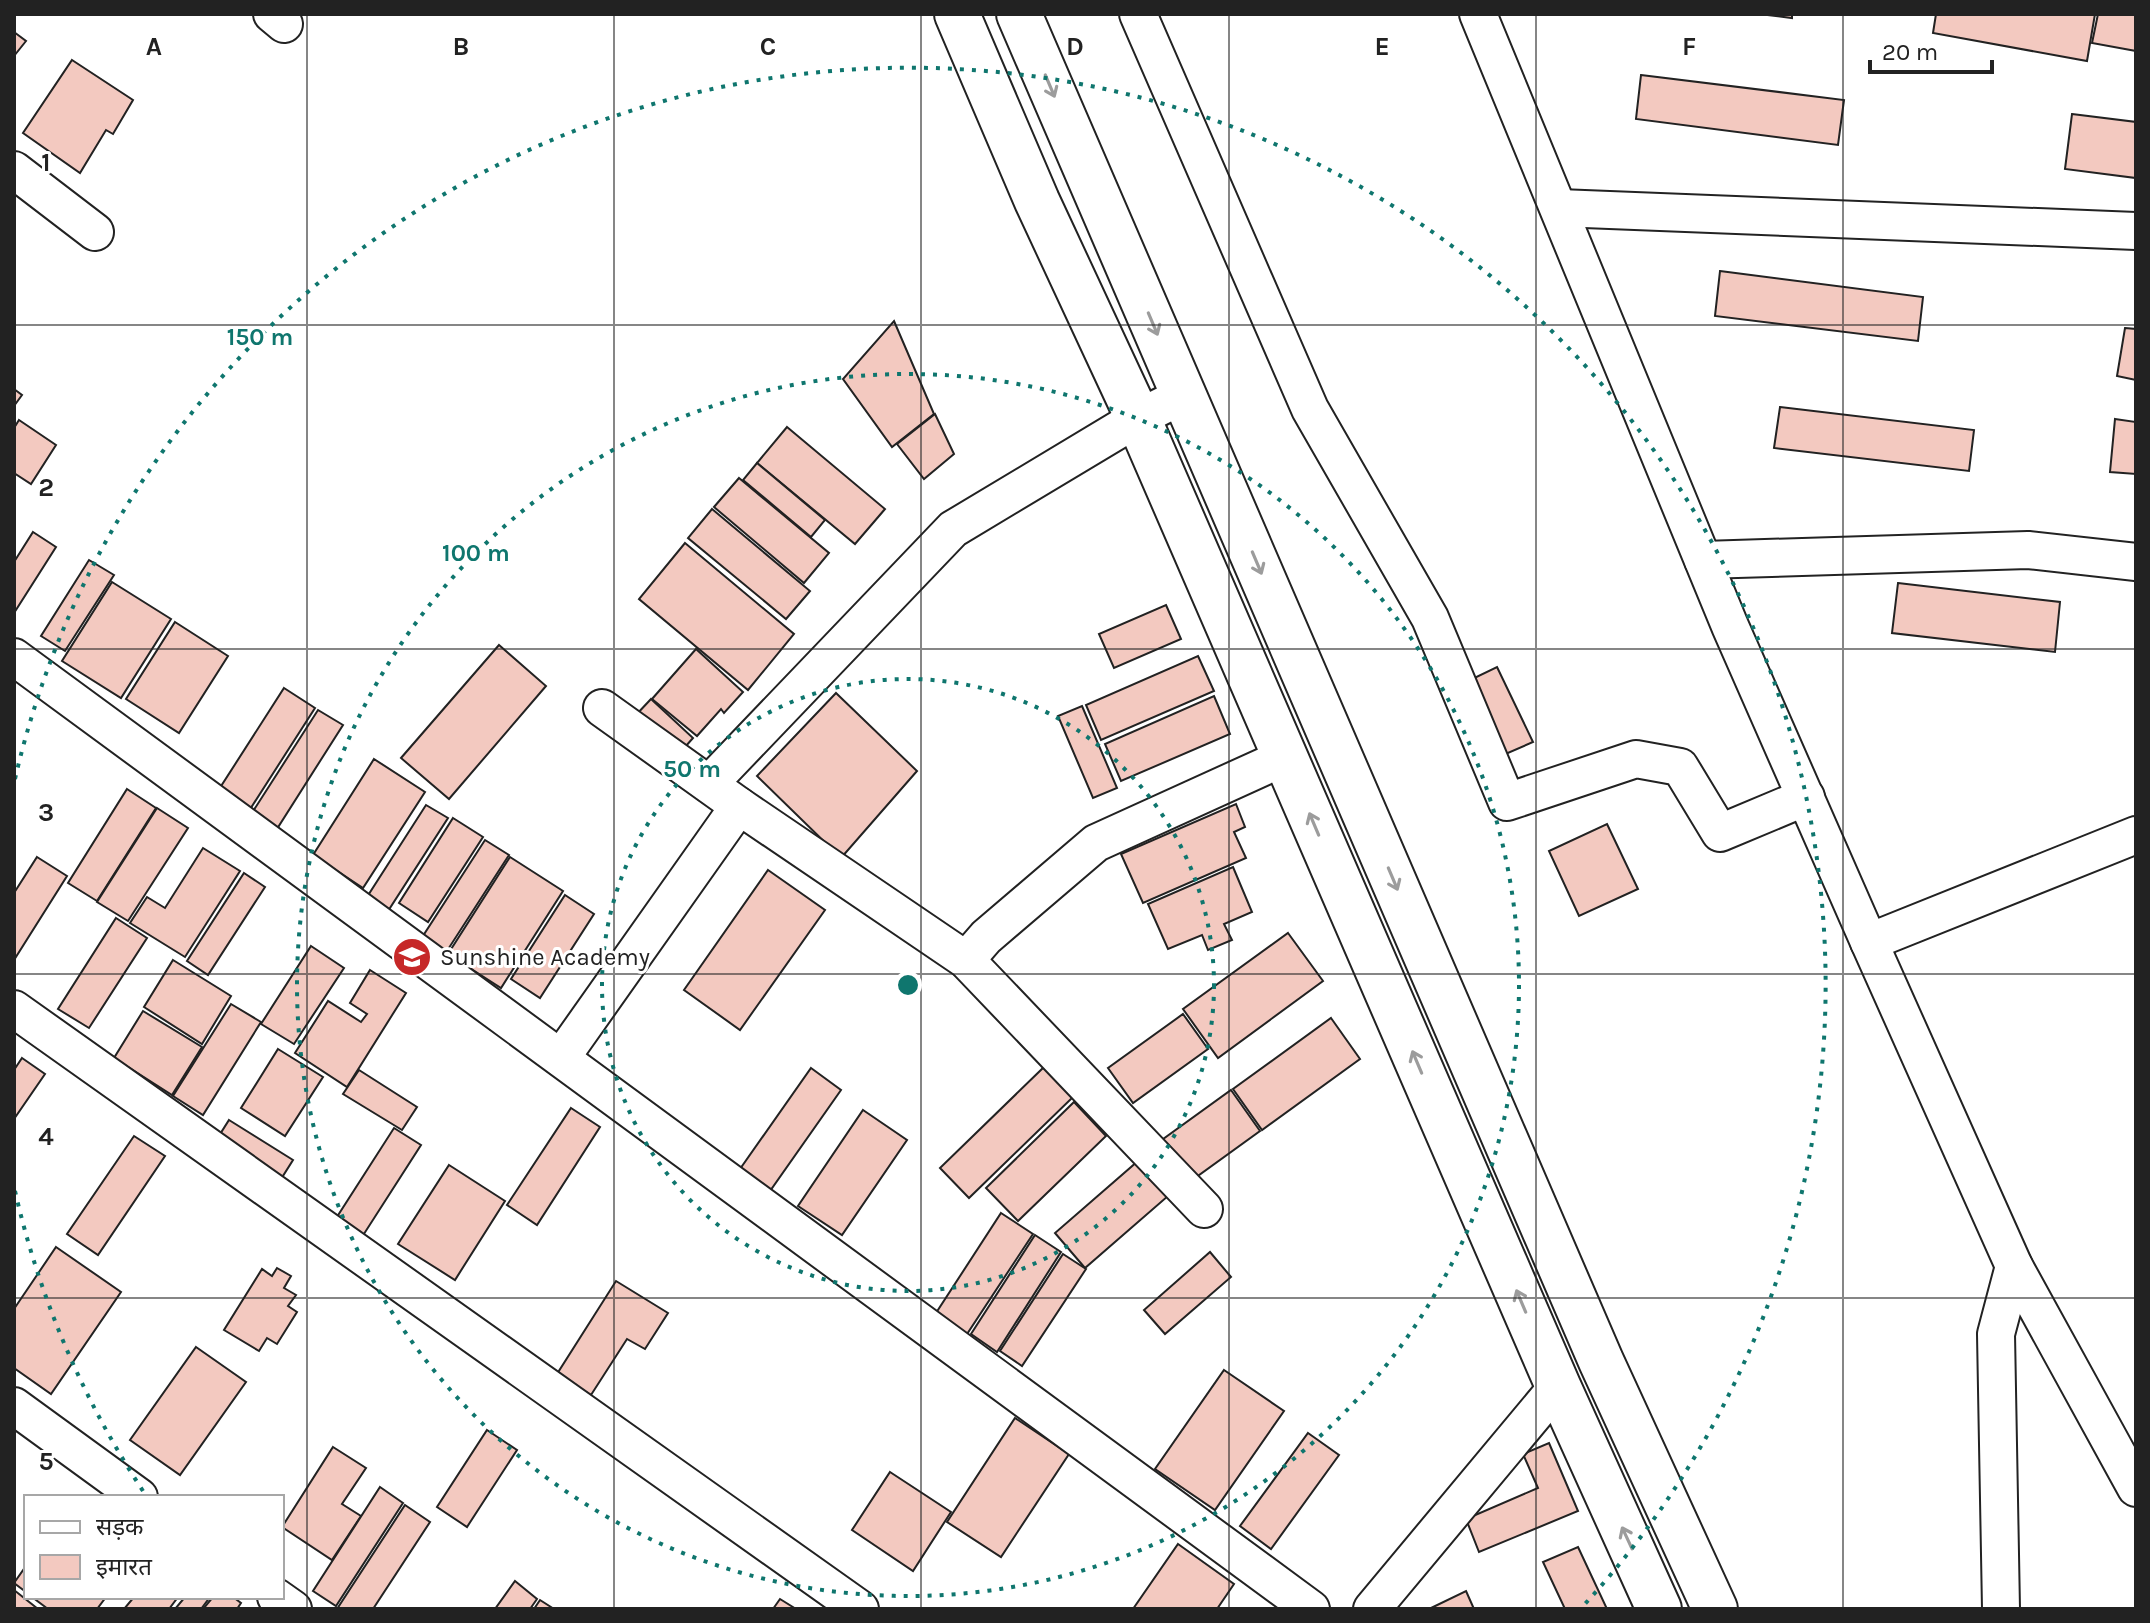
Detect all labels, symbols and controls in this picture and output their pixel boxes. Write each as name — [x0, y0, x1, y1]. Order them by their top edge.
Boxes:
scale bar — [1870, 24, 1992, 74]
text: A — [146, 31, 162, 62]
text: B — [453, 31, 469, 62]
text: C — [760, 31, 776, 62]
text: D — [1066, 31, 1084, 62]
text: E — [1374, 31, 1390, 62]
text: F — [1682, 31, 1696, 62]
text: 20 m — [1882, 38, 1938, 66]
one-way arrow — [1044, 73, 1059, 97]
text: 1 — [41, 147, 51, 178]
one-way arrow — [1147, 311, 1162, 336]
text: 150 m — [227, 323, 293, 351]
text: 2 — [38, 472, 54, 503]
text: 100 m — [442, 539, 510, 567]
one-way arrow — [1250, 550, 1265, 575]
text: 50 m — [663, 755, 721, 783]
text: 3 — [38, 797, 54, 828]
one-way arrow — [1305, 812, 1320, 837]
one-way arrow — [1387, 866, 1402, 890]
school or university icon: Sunshine Academy — [391, 936, 433, 978]
place label: Sunshine Academy — [440, 943, 650, 971]
centre of rings — [894, 971, 922, 999]
one-way arrow — [1409, 1050, 1424, 1075]
text: 4 — [38, 1121, 54, 1152]
one-way arrow — [1512, 1289, 1527, 1314]
text: 5 — [38, 1446, 54, 1477]
legend — [24, 1495, 284, 1599]
text: सड़क — [96, 1513, 144, 1541]
one-way arrow — [1619, 1526, 1634, 1550]
text: इमारत — [96, 1553, 153, 1581]

